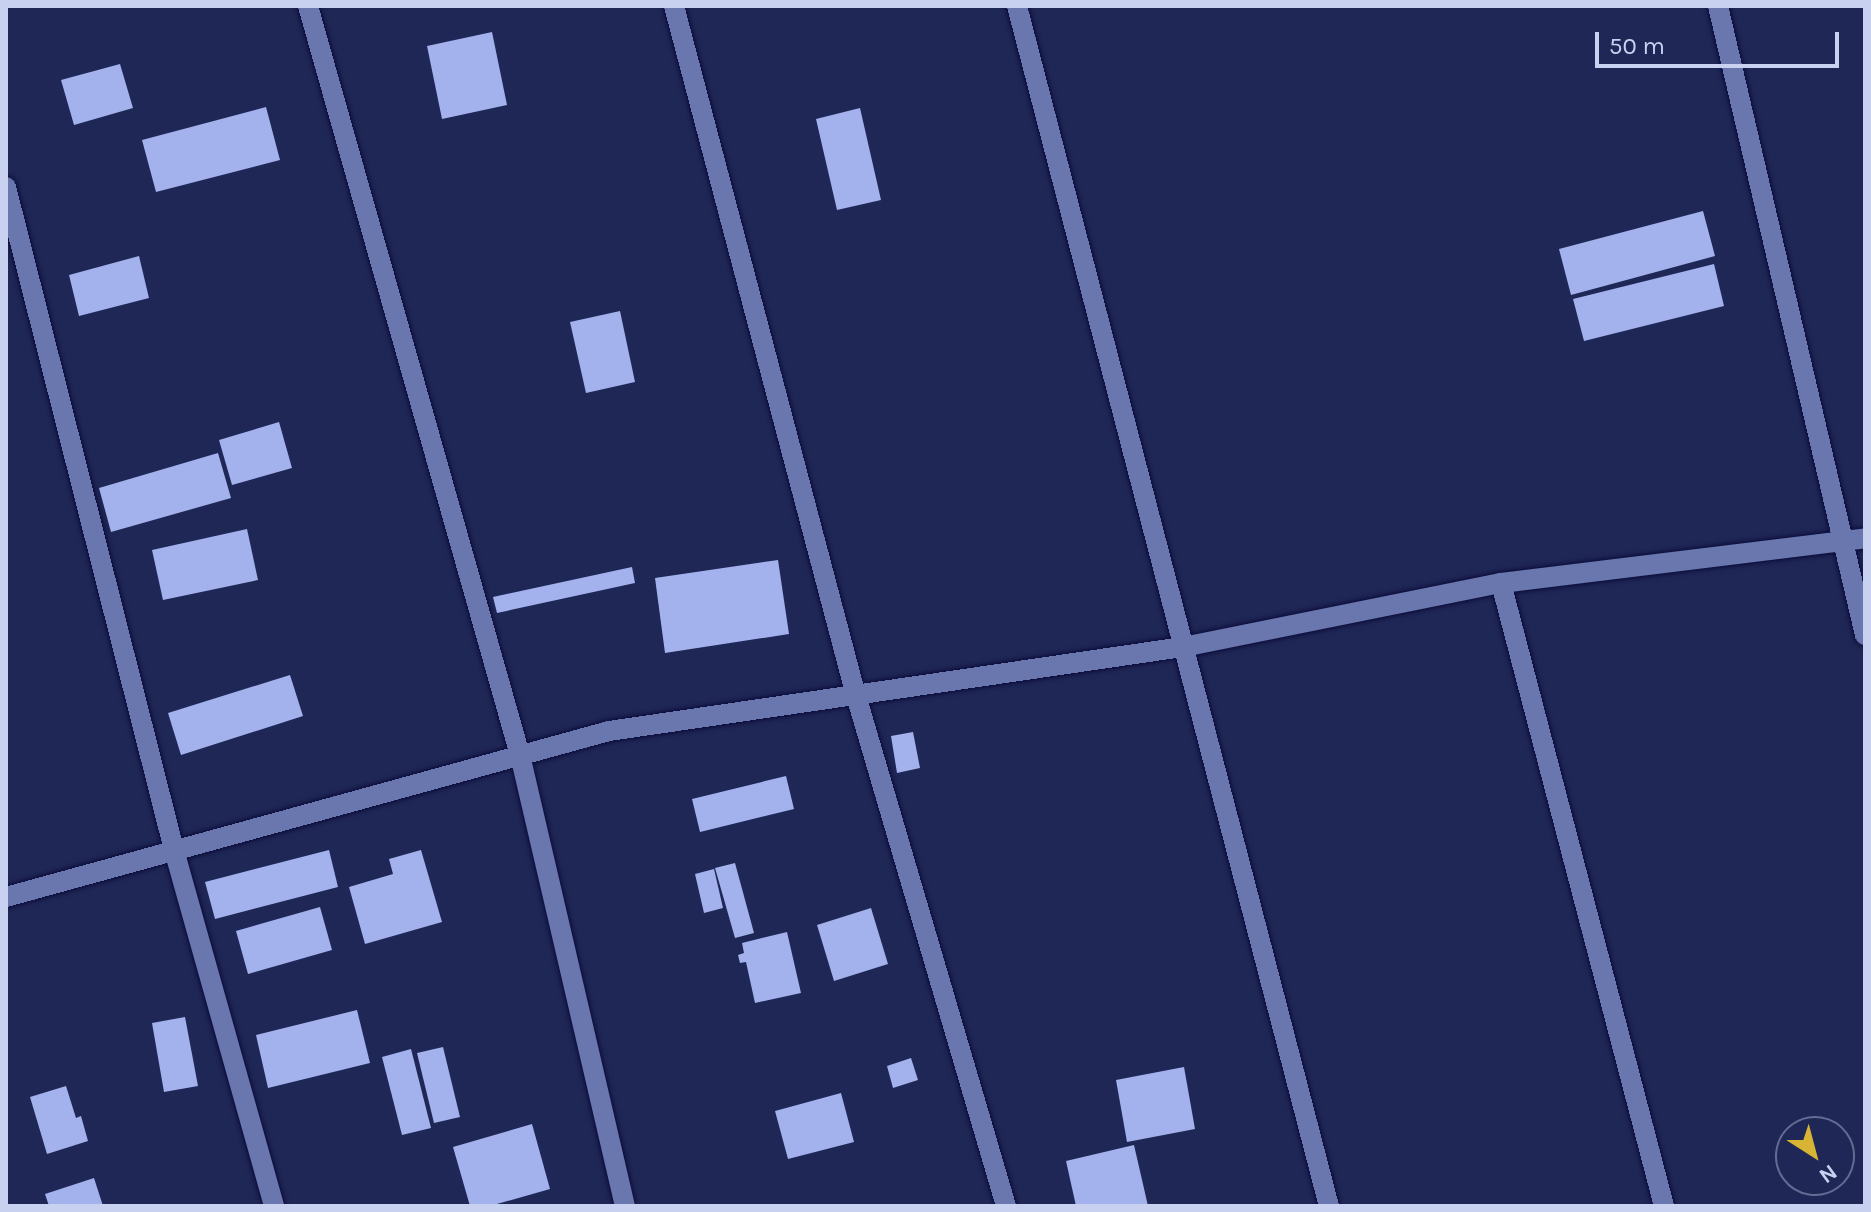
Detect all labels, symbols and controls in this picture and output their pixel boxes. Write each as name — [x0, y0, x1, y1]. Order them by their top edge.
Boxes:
scale bar — [1599, 16, 1843, 66]
text: 50 m — [1609, 32, 1665, 60]
north arrow — [1775, 1116, 1855, 1196]
text: N — [1814, 1159, 1842, 1189]

